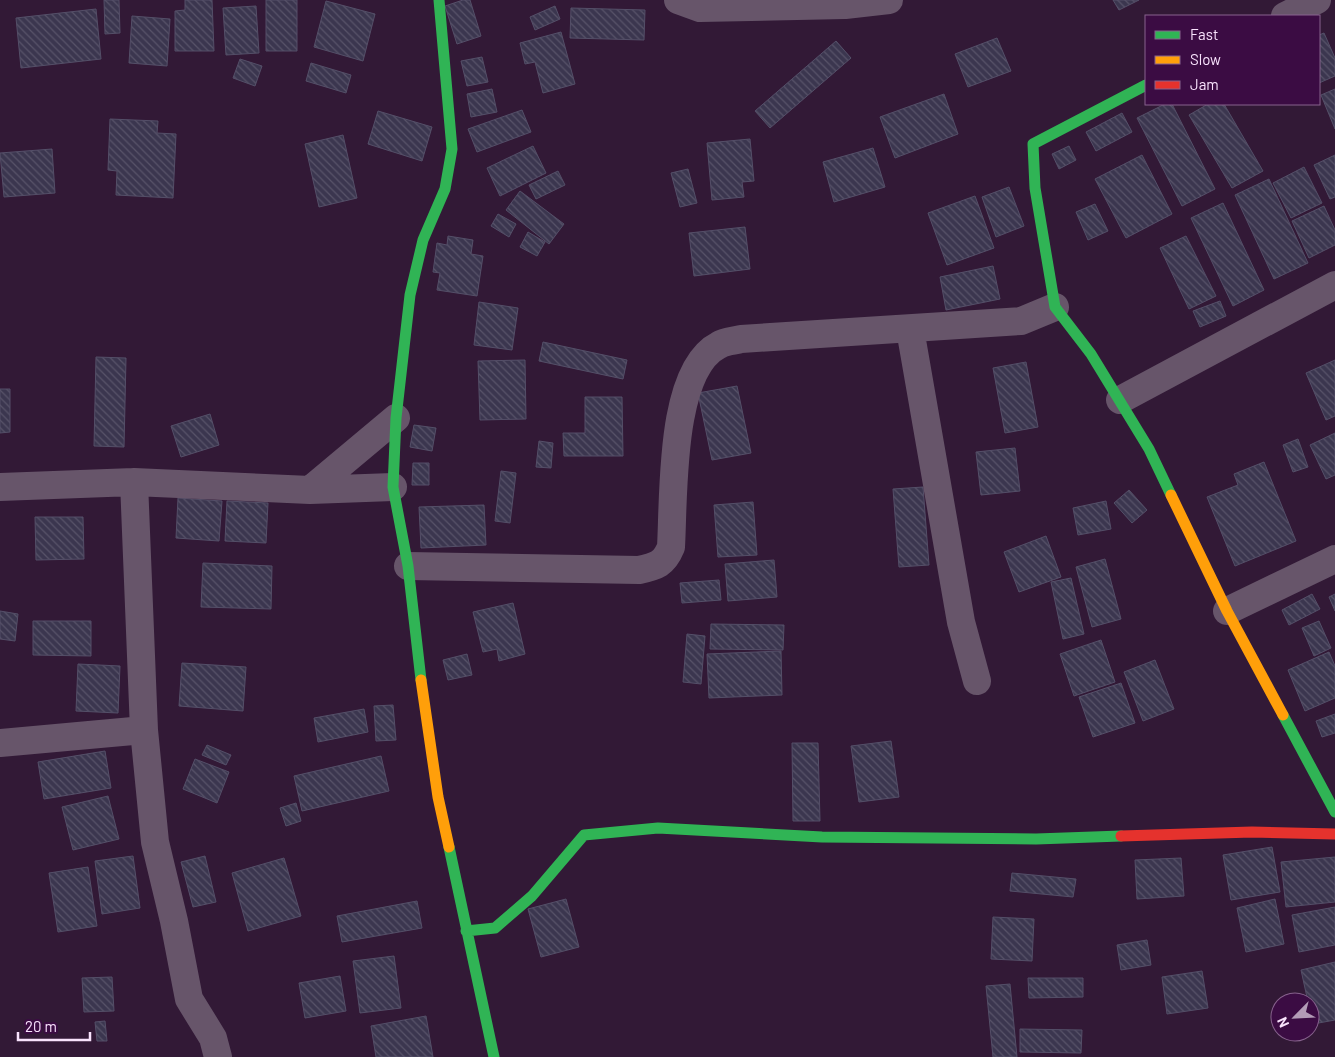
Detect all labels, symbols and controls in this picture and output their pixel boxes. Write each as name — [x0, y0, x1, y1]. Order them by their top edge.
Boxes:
legend — [1145, 15, 1320, 105]
text: Fast — [1190, 25, 1218, 43]
text: Slow — [1190, 50, 1221, 68]
text: Jam — [1190, 75, 1219, 93]
north arrow — [1270, 992, 1320, 1042]
scale bar — [18, 1010, 90, 1042]
text: N — [1273, 1015, 1292, 1030]
text: 20 m — [25, 1017, 57, 1035]

